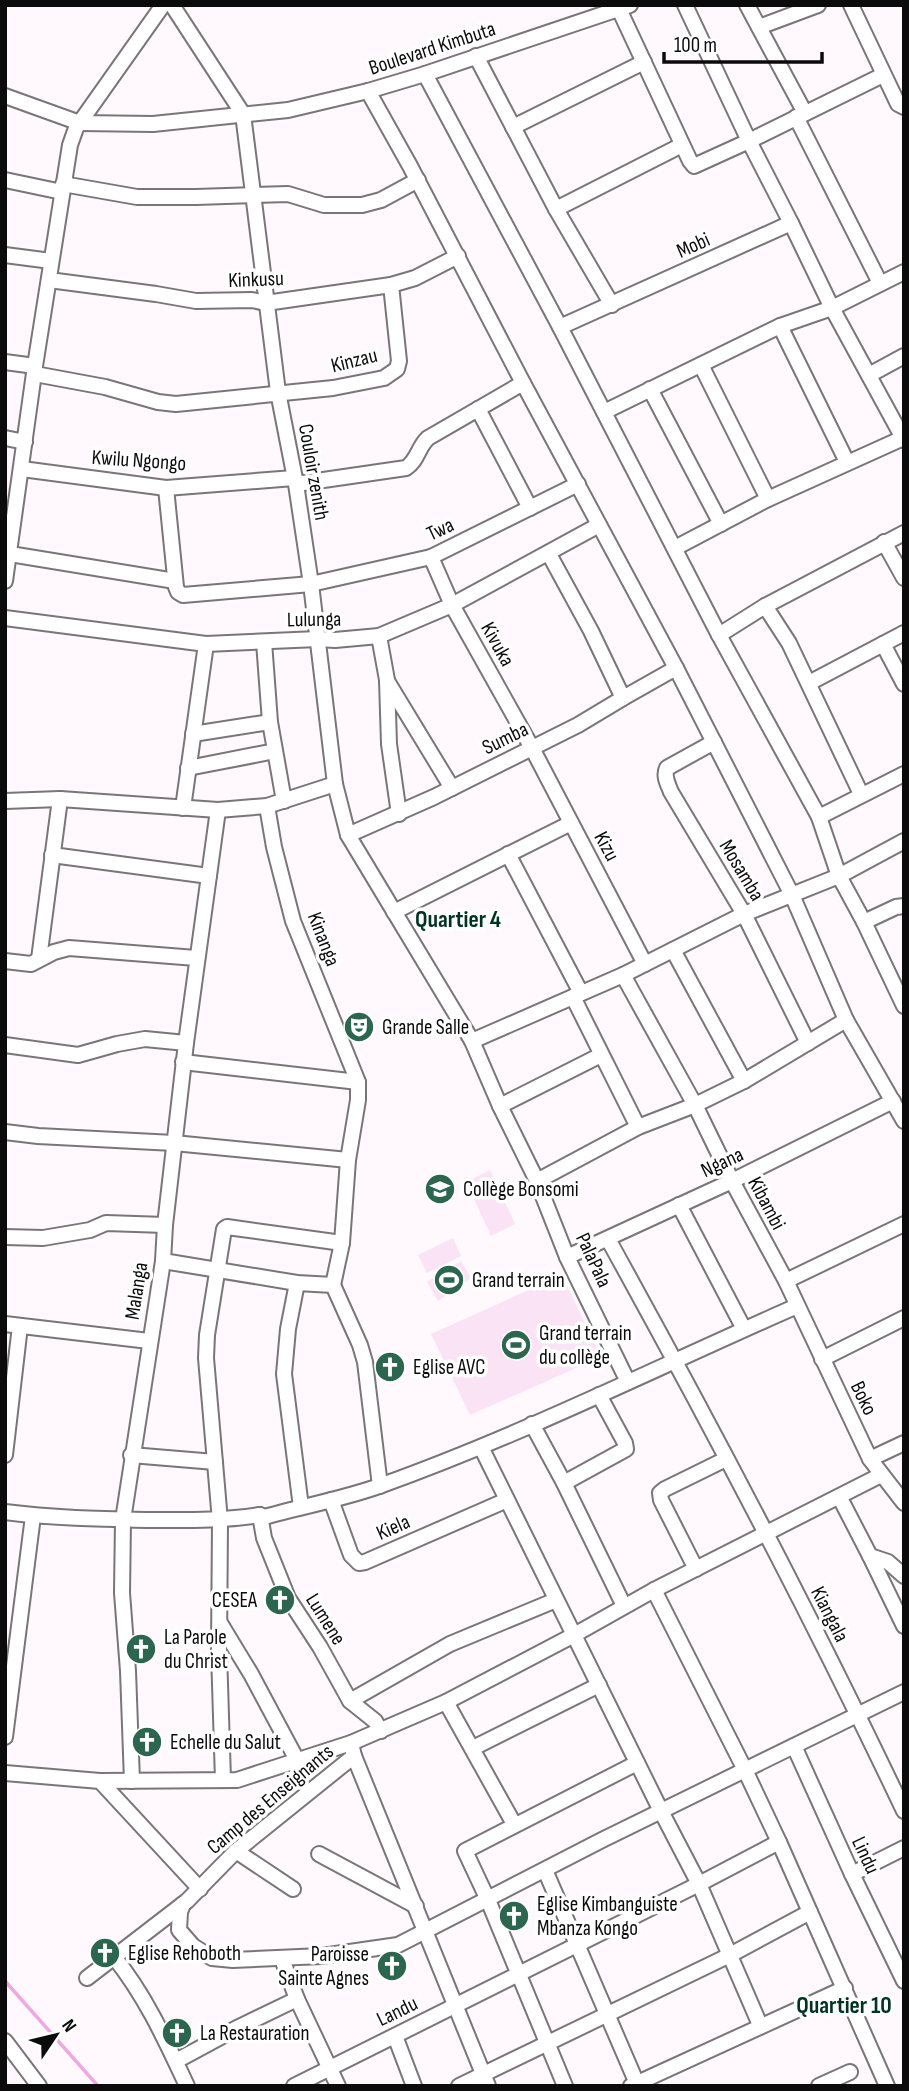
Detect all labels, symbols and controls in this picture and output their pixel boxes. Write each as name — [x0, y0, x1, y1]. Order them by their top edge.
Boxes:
street label: Boulevard Kimbuta — [366, 16, 499, 81]
scale bar — [664, 21, 822, 65]
text: 100 m — [674, 33, 717, 58]
street label: Mobi — [673, 227, 714, 264]
street label: Kinkusu — [228, 266, 284, 293]
street label: Kinzau — [328, 343, 380, 378]
street label: Couloir zenith — [293, 422, 334, 522]
street label: Kwilu Ngongo — [91, 445, 187, 476]
street label: Twa — [423, 512, 458, 547]
street label: Lulunga — [287, 607, 341, 632]
street label: Kivuka — [475, 618, 520, 671]
street label: Sumba — [478, 717, 532, 760]
street label: Kizu — [589, 827, 625, 865]
street label: Mosamba — [714, 835, 770, 905]
district label: Quartier 4 — [415, 905, 501, 934]
street label: Kinanga — [302, 909, 345, 970]
theatre icon: Grande Salle — [342, 1010, 376, 1044]
place label: Grande Salle — [382, 1015, 469, 1040]
street label: Ngana — [697, 1142, 747, 1183]
school or university icon: Collège Bonsomi — [423, 1172, 457, 1206]
street label: Kibambi — [742, 1172, 791, 1234]
place label: Collège Bonsomi — [463, 1177, 579, 1202]
street label: PalaPala — [570, 1229, 617, 1291]
street label: Malanga — [120, 1261, 153, 1322]
sports icon: Grand terrain — [432, 1263, 466, 1297]
place label: Grand terrain — [472, 1268, 565, 1293]
place label: Grand terrain du collège — [539, 1321, 632, 1370]
sports icon: Grand terrain du collège — [499, 1328, 533, 1362]
church icon: Eglise AVC — [373, 1350, 407, 1384]
place label: Eglise AVC — [413, 1355, 485, 1380]
street label: Boko — [845, 1377, 882, 1419]
street label: Kiela — [373, 1509, 414, 1546]
street label: Kiangala — [805, 1582, 854, 1646]
church icon: CESEA — [263, 1583, 297, 1617]
place label: CESEA — [212, 1588, 258, 1613]
street label: Lumene — [300, 1589, 351, 1650]
place label: La Parole du Christ — [164, 1625, 228, 1674]
church icon: La Parole du Christ — [124, 1632, 158, 1666]
church icon: Echelle du Salut — [130, 1725, 164, 1759]
place label: Echelle du Salut — [170, 1730, 281, 1755]
street label: Camp des Enseignants — [202, 1739, 339, 1860]
street label: Lindu — [846, 1833, 885, 1878]
place label: Eglise Kimbanguiste Mbanza Kongo — [537, 1892, 678, 1941]
church icon: Eglise Kimbanguiste Mbanza Kongo — [497, 1899, 531, 1933]
church icon: Eglise Rehoboth — [88, 1936, 122, 1970]
place label: Eglise Rehoboth — [128, 1941, 241, 1966]
place label: Paroisse Sainte Agnes — [278, 1942, 369, 1991]
church icon: Paroisse Sainte Agnes — [375, 1949, 409, 1983]
street label: Landu — [373, 1991, 422, 2032]
district label: Quartier 10 — [796, 1991, 892, 2020]
north arrow — [21, 2000, 91, 2070]
text: N — [56, 2015, 81, 2037]
church icon: La Restauration — [160, 2016, 194, 2050]
place label: La Restauration — [200, 2021, 310, 2046]

